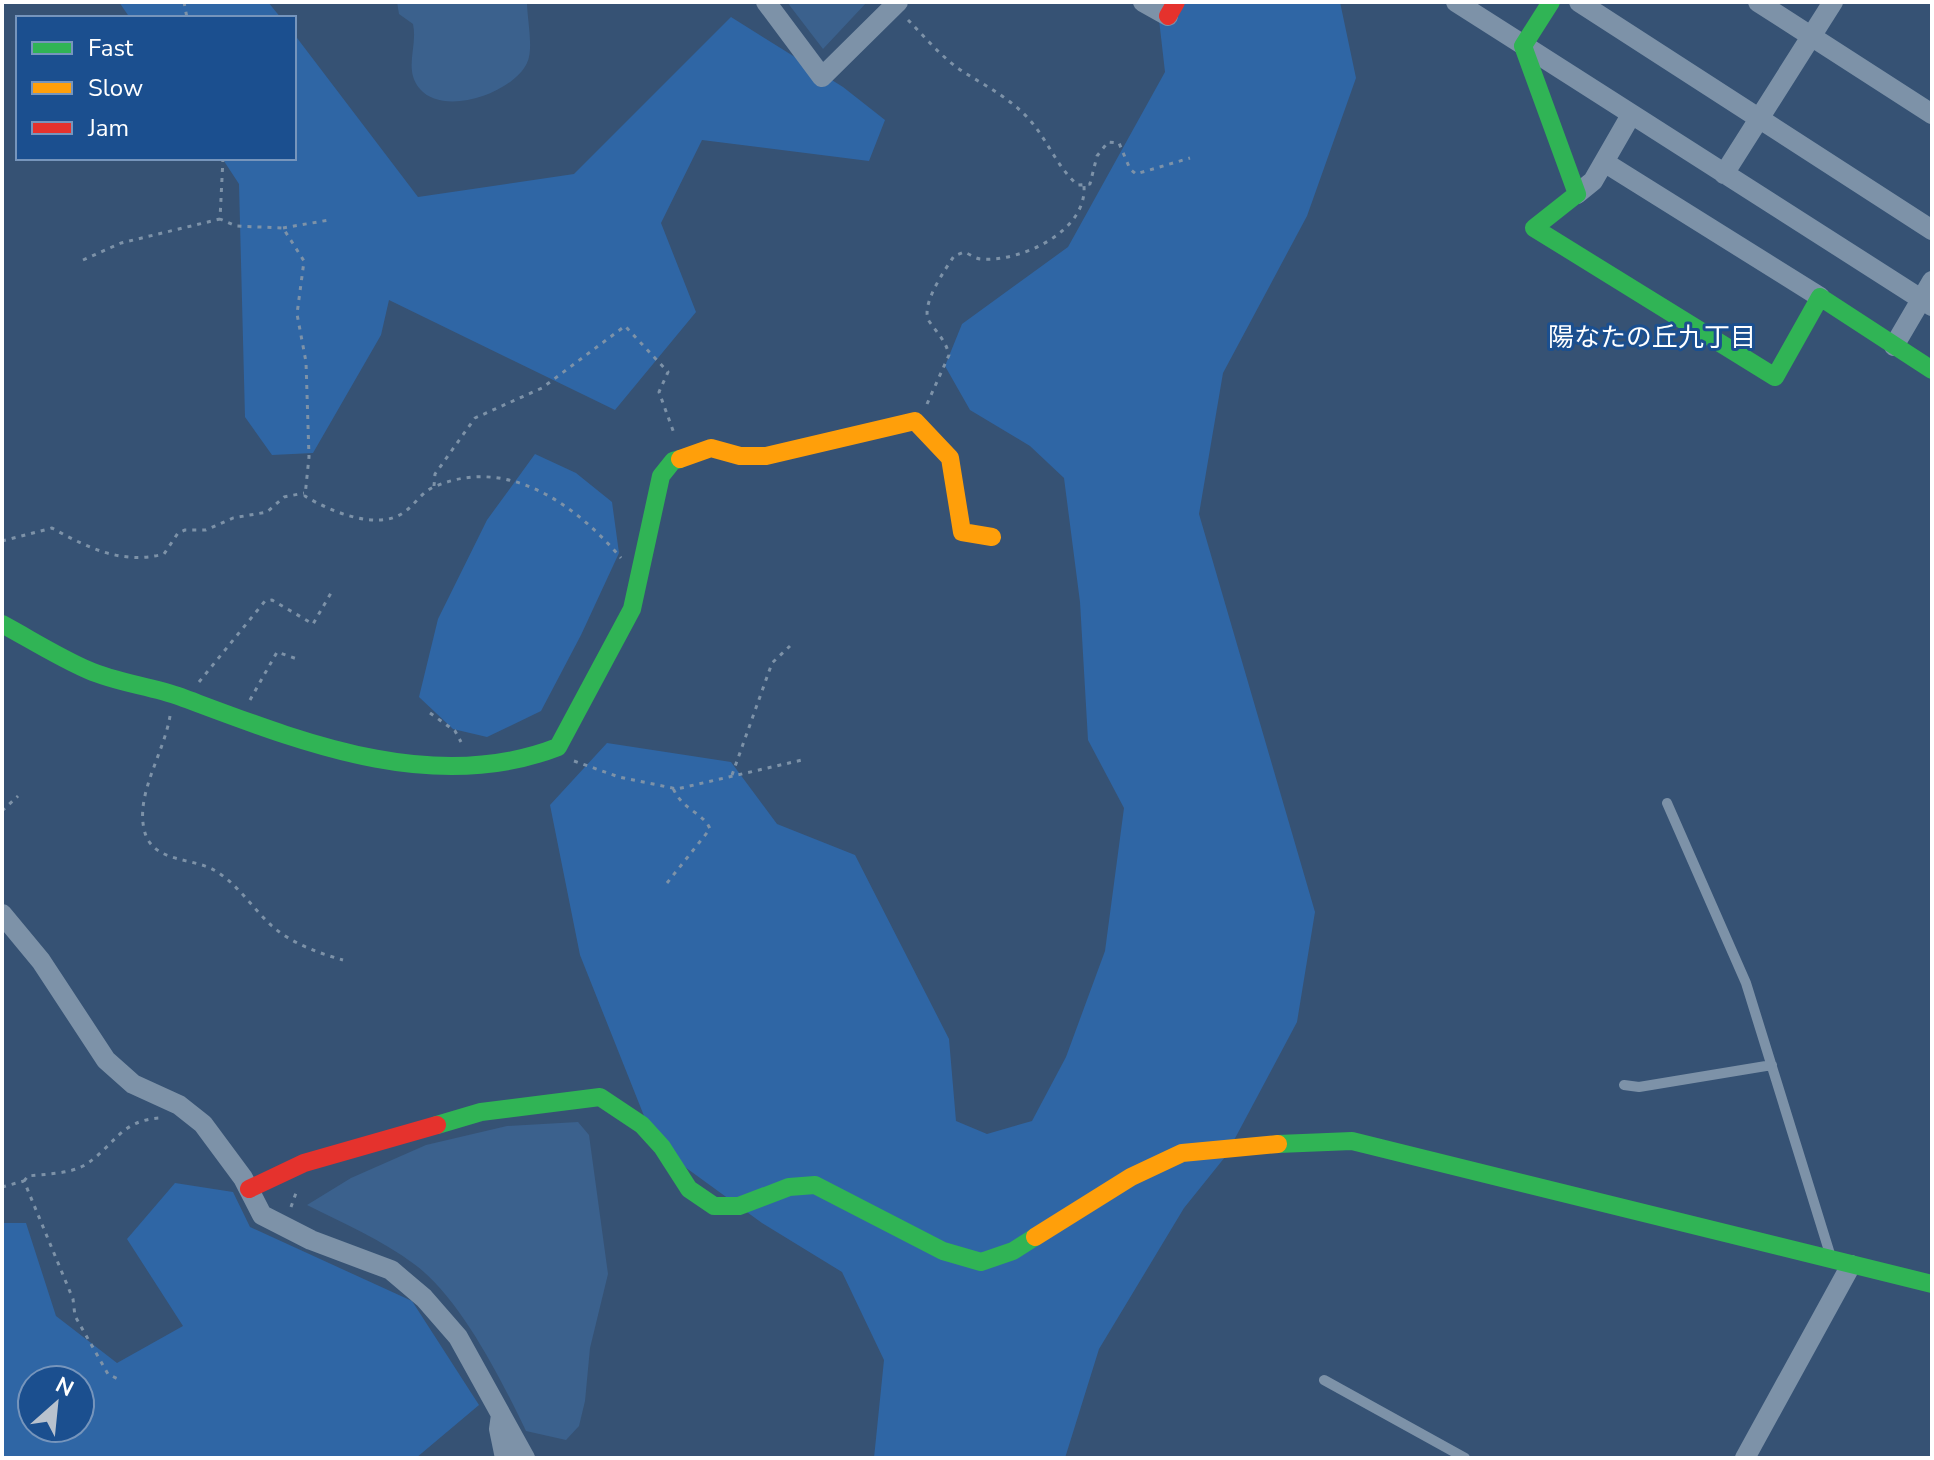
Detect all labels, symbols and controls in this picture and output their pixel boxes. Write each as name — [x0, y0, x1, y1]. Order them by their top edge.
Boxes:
legend — [16, 16, 296, 160]
text: Fast — [88, 32, 134, 64]
text: Slow — [88, 72, 143, 104]
text: Jam — [87, 112, 129, 144]
district label: 陽なたの丘九丁目 — [1548, 320, 1756, 355]
north arrow — [16, 1364, 96, 1444]
text: N — [50, 1370, 79, 1404]

